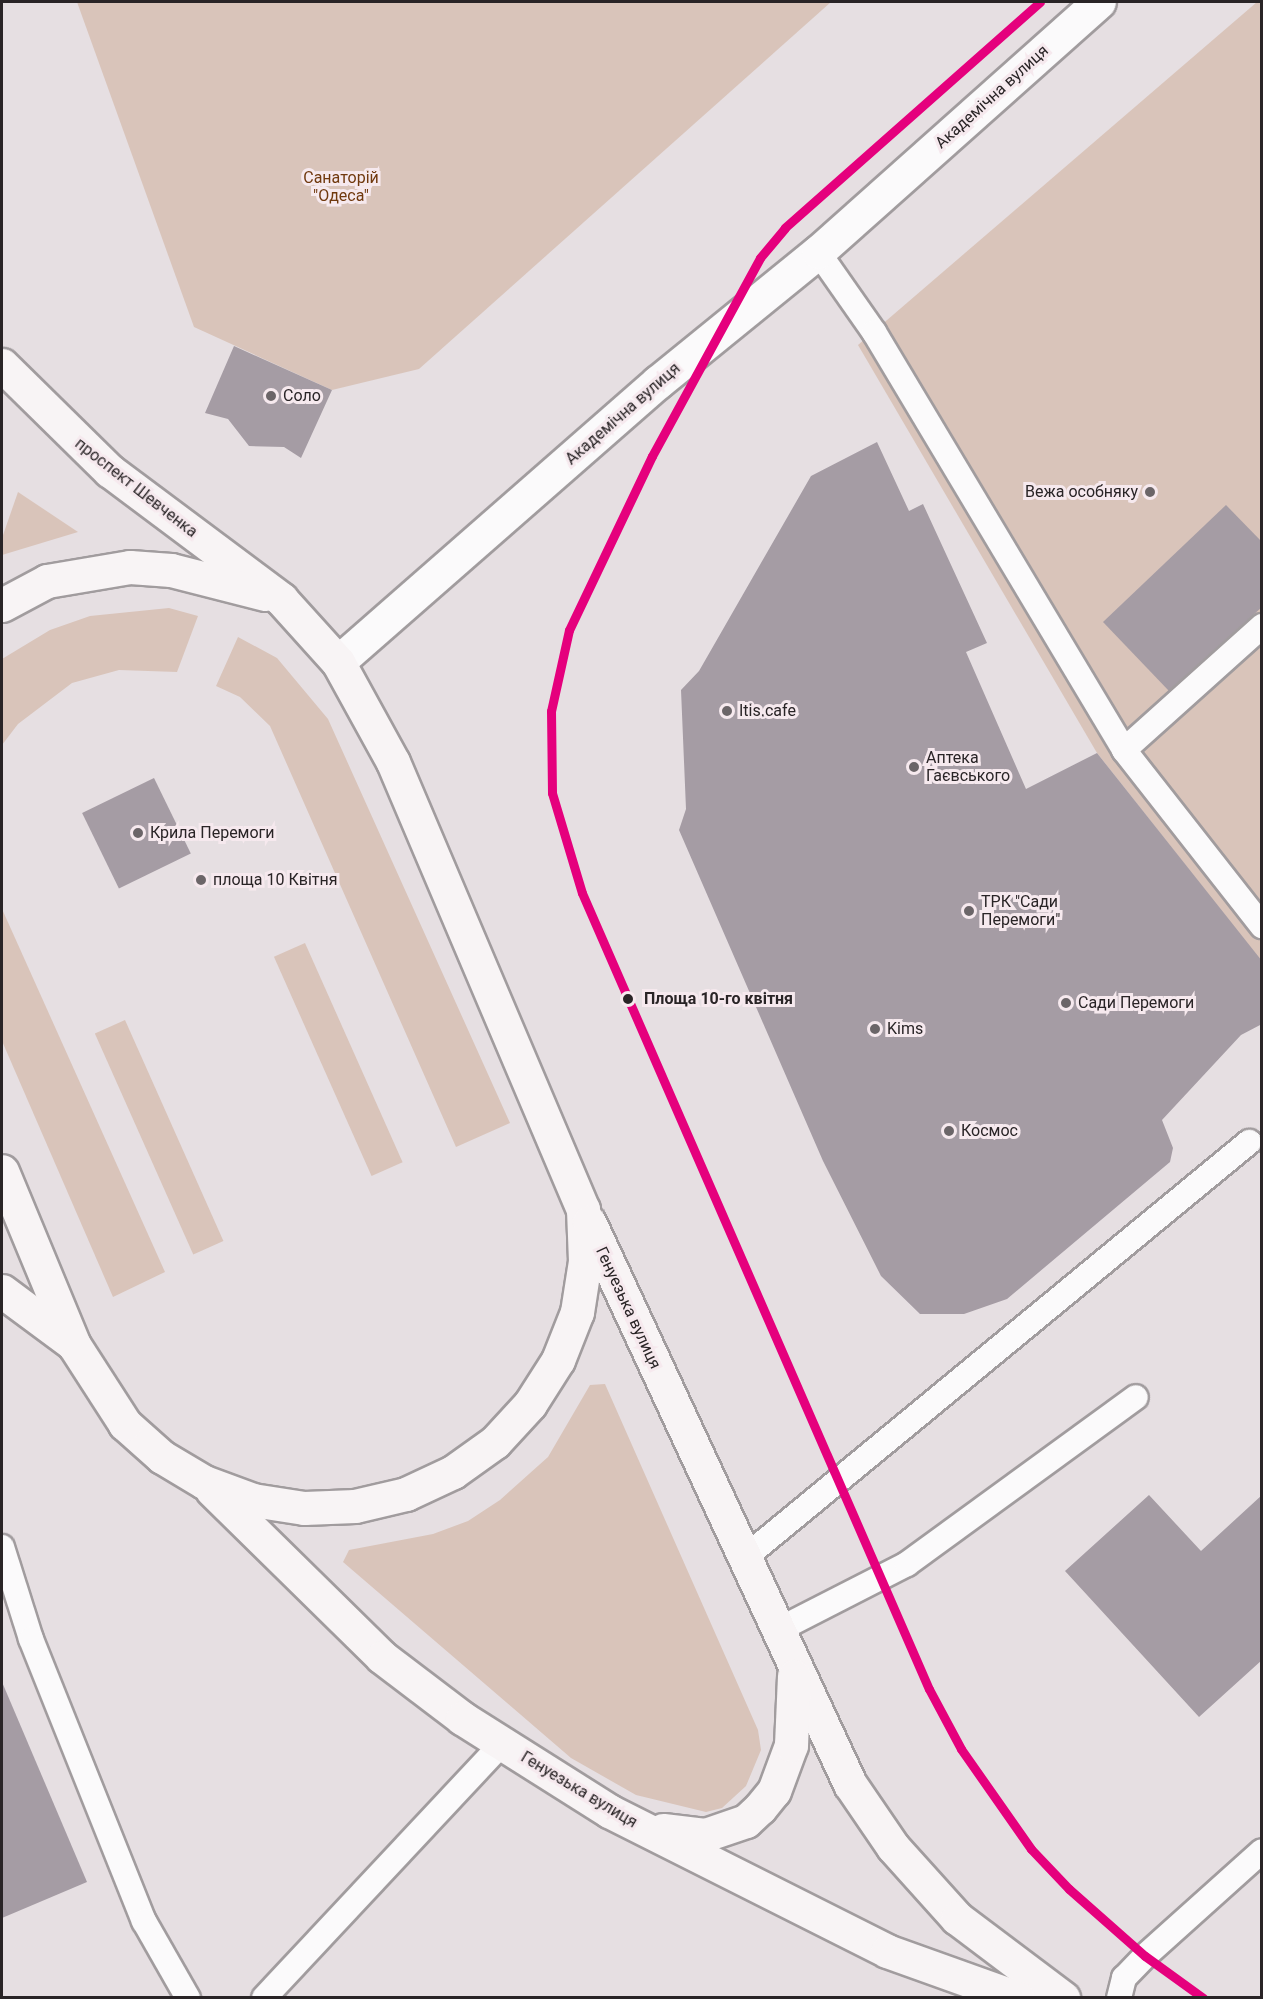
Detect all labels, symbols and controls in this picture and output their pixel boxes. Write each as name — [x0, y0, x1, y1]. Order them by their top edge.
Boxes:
street label: Академічна вулиця — [932, 41, 1052, 153]
park label: Санаторій "Одеса" — [303, 168, 379, 206]
street label: Академічна вулиця — [562, 359, 684, 469]
place label: Соло — [283, 386, 321, 406]
marker: Соло — [264, 389, 278, 403]
street label: проспект Шевченка — [71, 434, 201, 542]
place label: Вежа особняку — [1025, 482, 1138, 502]
marker: Вежа особняку — [1143, 485, 1157, 499]
place label: Itis.cafe — [739, 701, 796, 721]
marker: Itis.cafe — [720, 704, 734, 718]
place label: Аптека Гаєвського — [926, 748, 1010, 786]
marker: Аптека Гаєвського — [907, 760, 921, 774]
place label: Крила Перемоги — [150, 823, 275, 843]
marker: Крила Перемоги — [131, 826, 145, 840]
place label: площа 10 Квітня — [213, 870, 338, 890]
marker: площа 10 Квітня — [194, 873, 208, 887]
place label: ТРК "Сади Перемоги" — [981, 892, 1060, 930]
marker: ТРК "Сади Перемоги" — [962, 904, 976, 918]
marker: Площа 10-го квітня — [617, 988, 639, 1010]
place label: Площа 10-го квітня — [644, 989, 793, 1009]
place label: Сади Перемоги — [1078, 993, 1194, 1013]
marker: Сади Перемоги — [1059, 996, 1073, 1010]
place label: Kims — [887, 1019, 923, 1039]
marker: Kims — [868, 1022, 882, 1036]
place label: Космос — [961, 1121, 1018, 1141]
marker: Космос — [942, 1124, 956, 1138]
street label: Генуезька вулиця — [591, 1244, 665, 1372]
street label: Генуезька вулиця — [517, 1748, 641, 1832]

